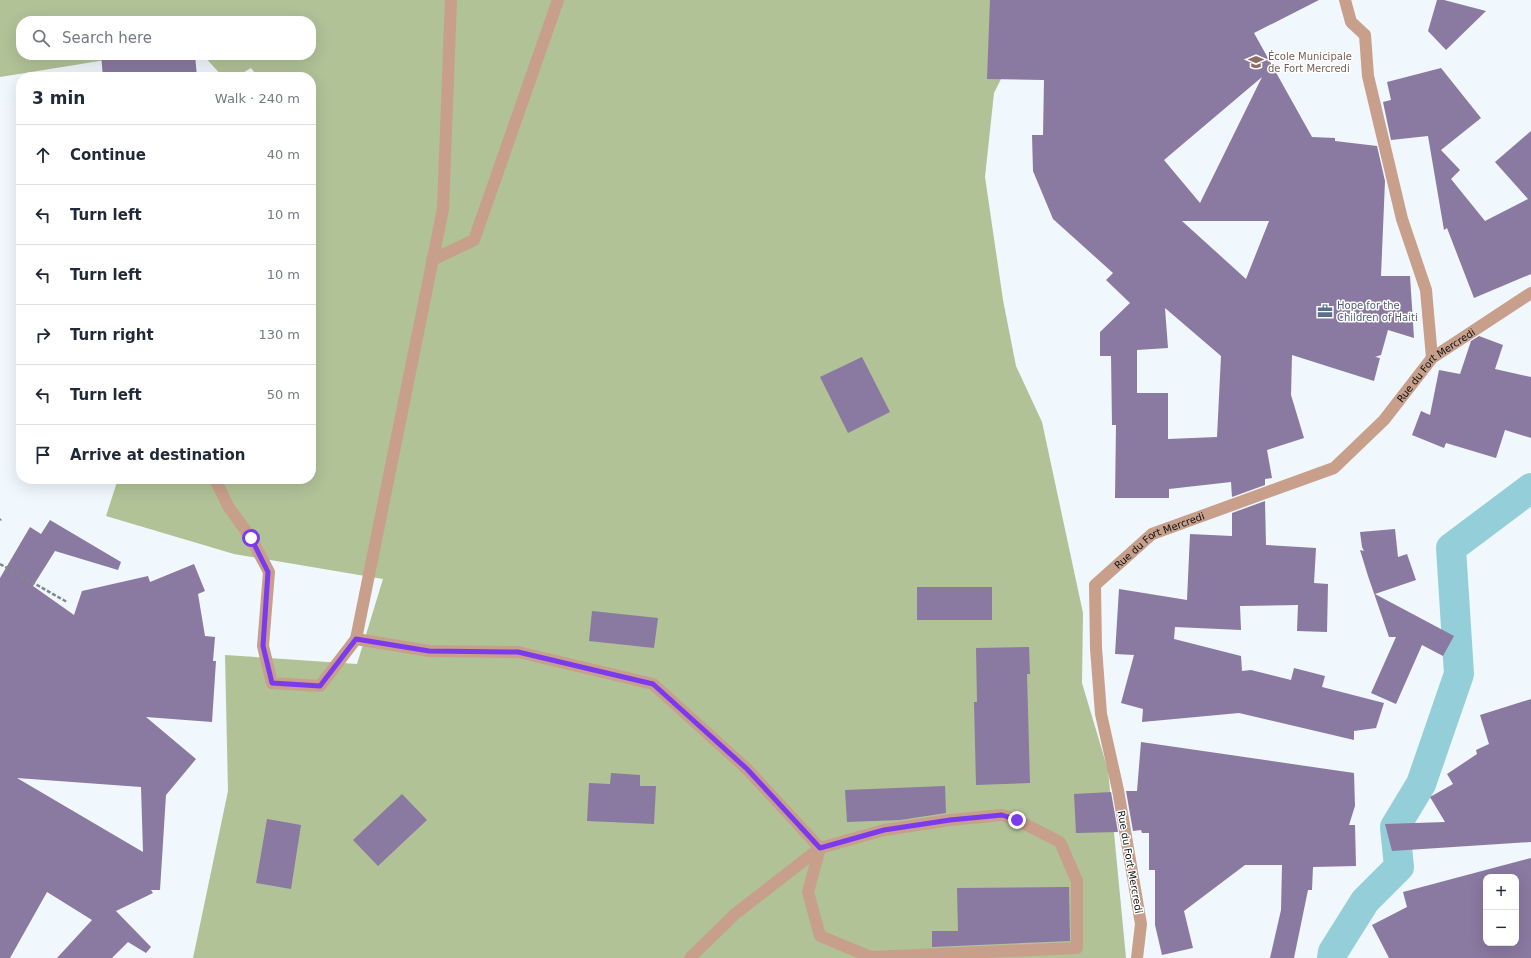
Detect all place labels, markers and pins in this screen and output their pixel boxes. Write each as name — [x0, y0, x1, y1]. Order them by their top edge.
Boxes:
place label: École Municipale de Fort Mercredi — [1268, 50, 1352, 74]
school or university icon: École Municipale de Fort Mercredi — [1247, 53, 1265, 71]
place label: Hope for the Children of Haiti — [1337, 300, 1418, 323]
office icon: Hope for the Children of Haiti — [1316, 302, 1334, 320]

